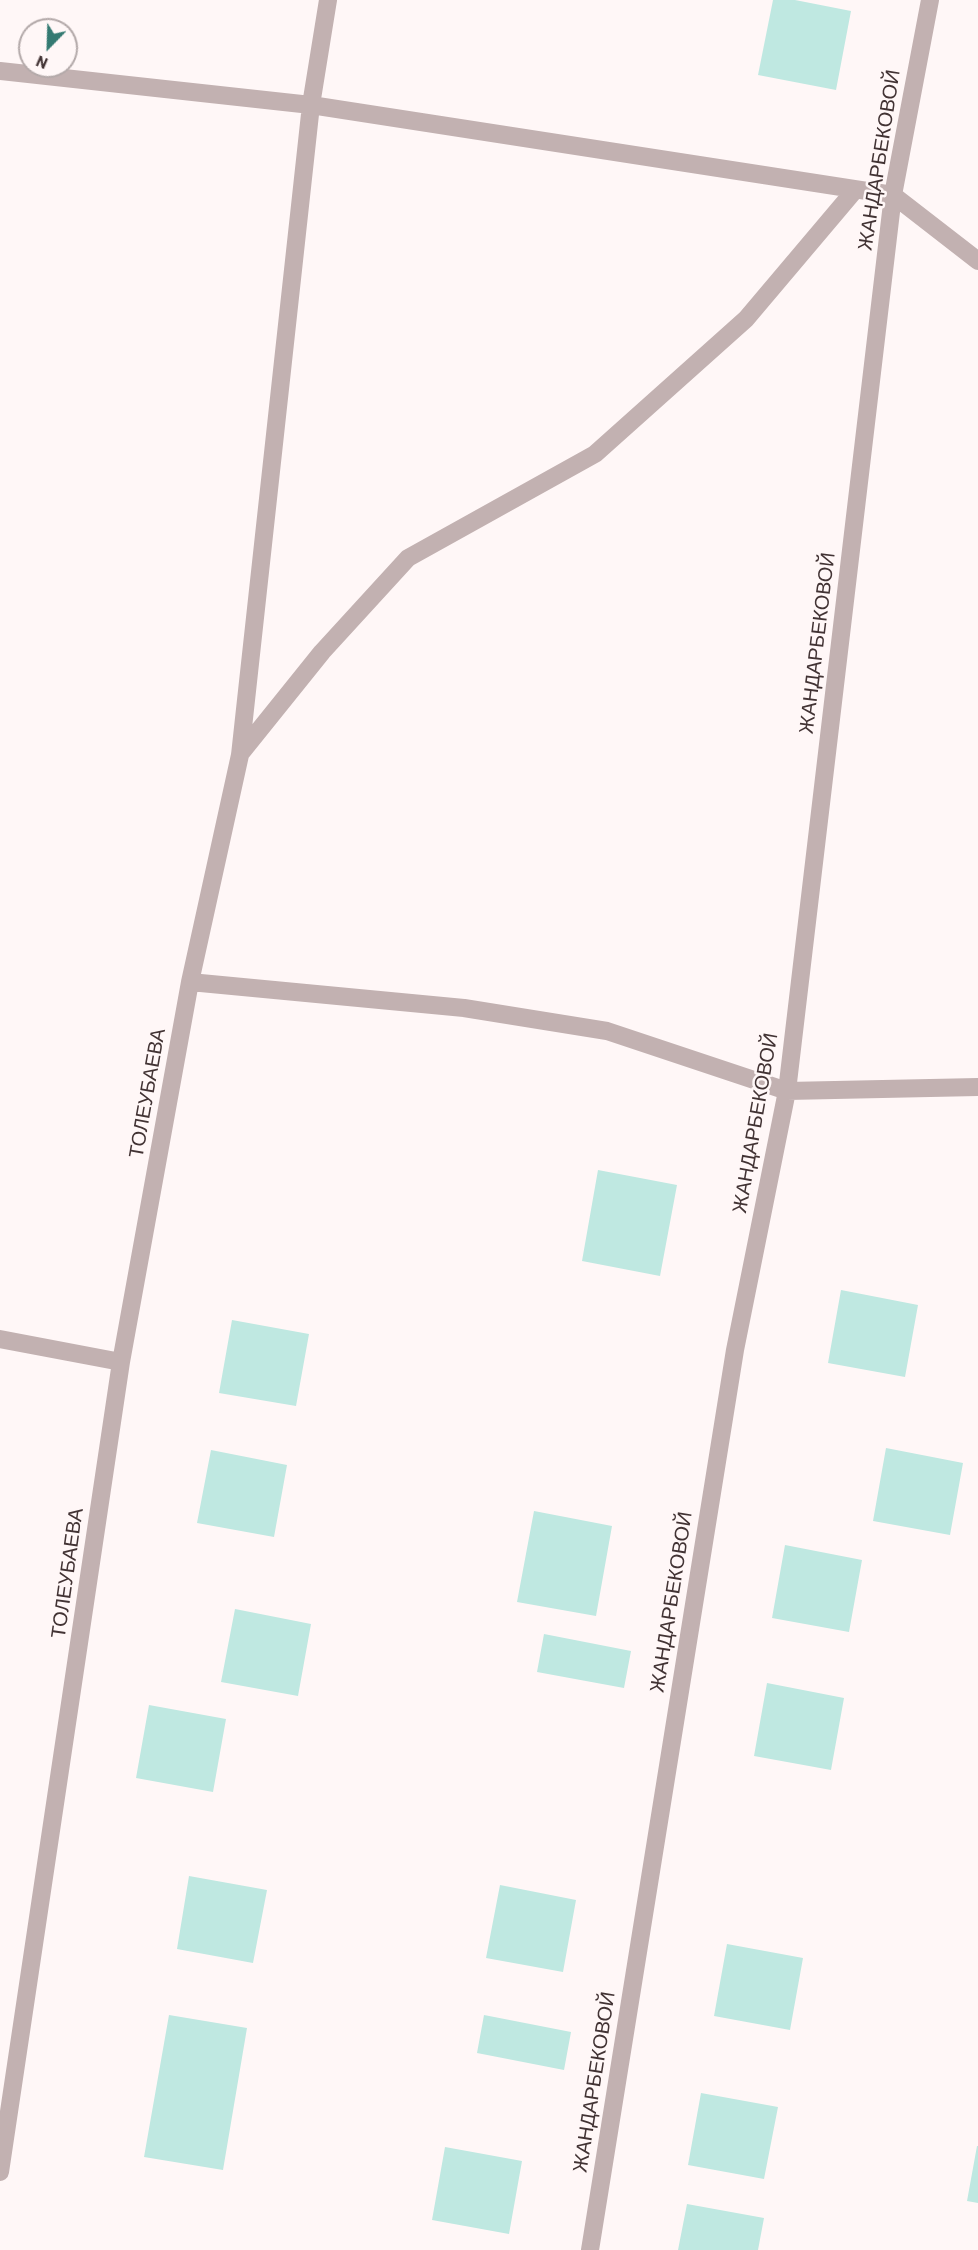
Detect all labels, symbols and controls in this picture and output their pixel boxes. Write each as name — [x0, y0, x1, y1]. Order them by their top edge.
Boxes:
north arrow — [18, 18, 78, 78]
text: N — [33, 52, 50, 74]
street label: ЖАНДАРБЕКОВОЙ — [853, 68, 905, 252]
street label: ЖАНДАРБЕКОВОЙ — [794, 551, 840, 735]
street label: ТОЛЕУБАЕВА — [124, 1026, 170, 1160]
street label: ЖАНДАРБЕКОВОЙ — [727, 1031, 783, 1215]
street label: ТОЛЕУБАЕВА — [46, 1506, 88, 1640]
street label: ЖАНДАРБЕКОВОЙ — [645, 1510, 697, 1694]
street label: ЖАНДАРБЕКОВОЙ — [568, 1990, 620, 2174]

